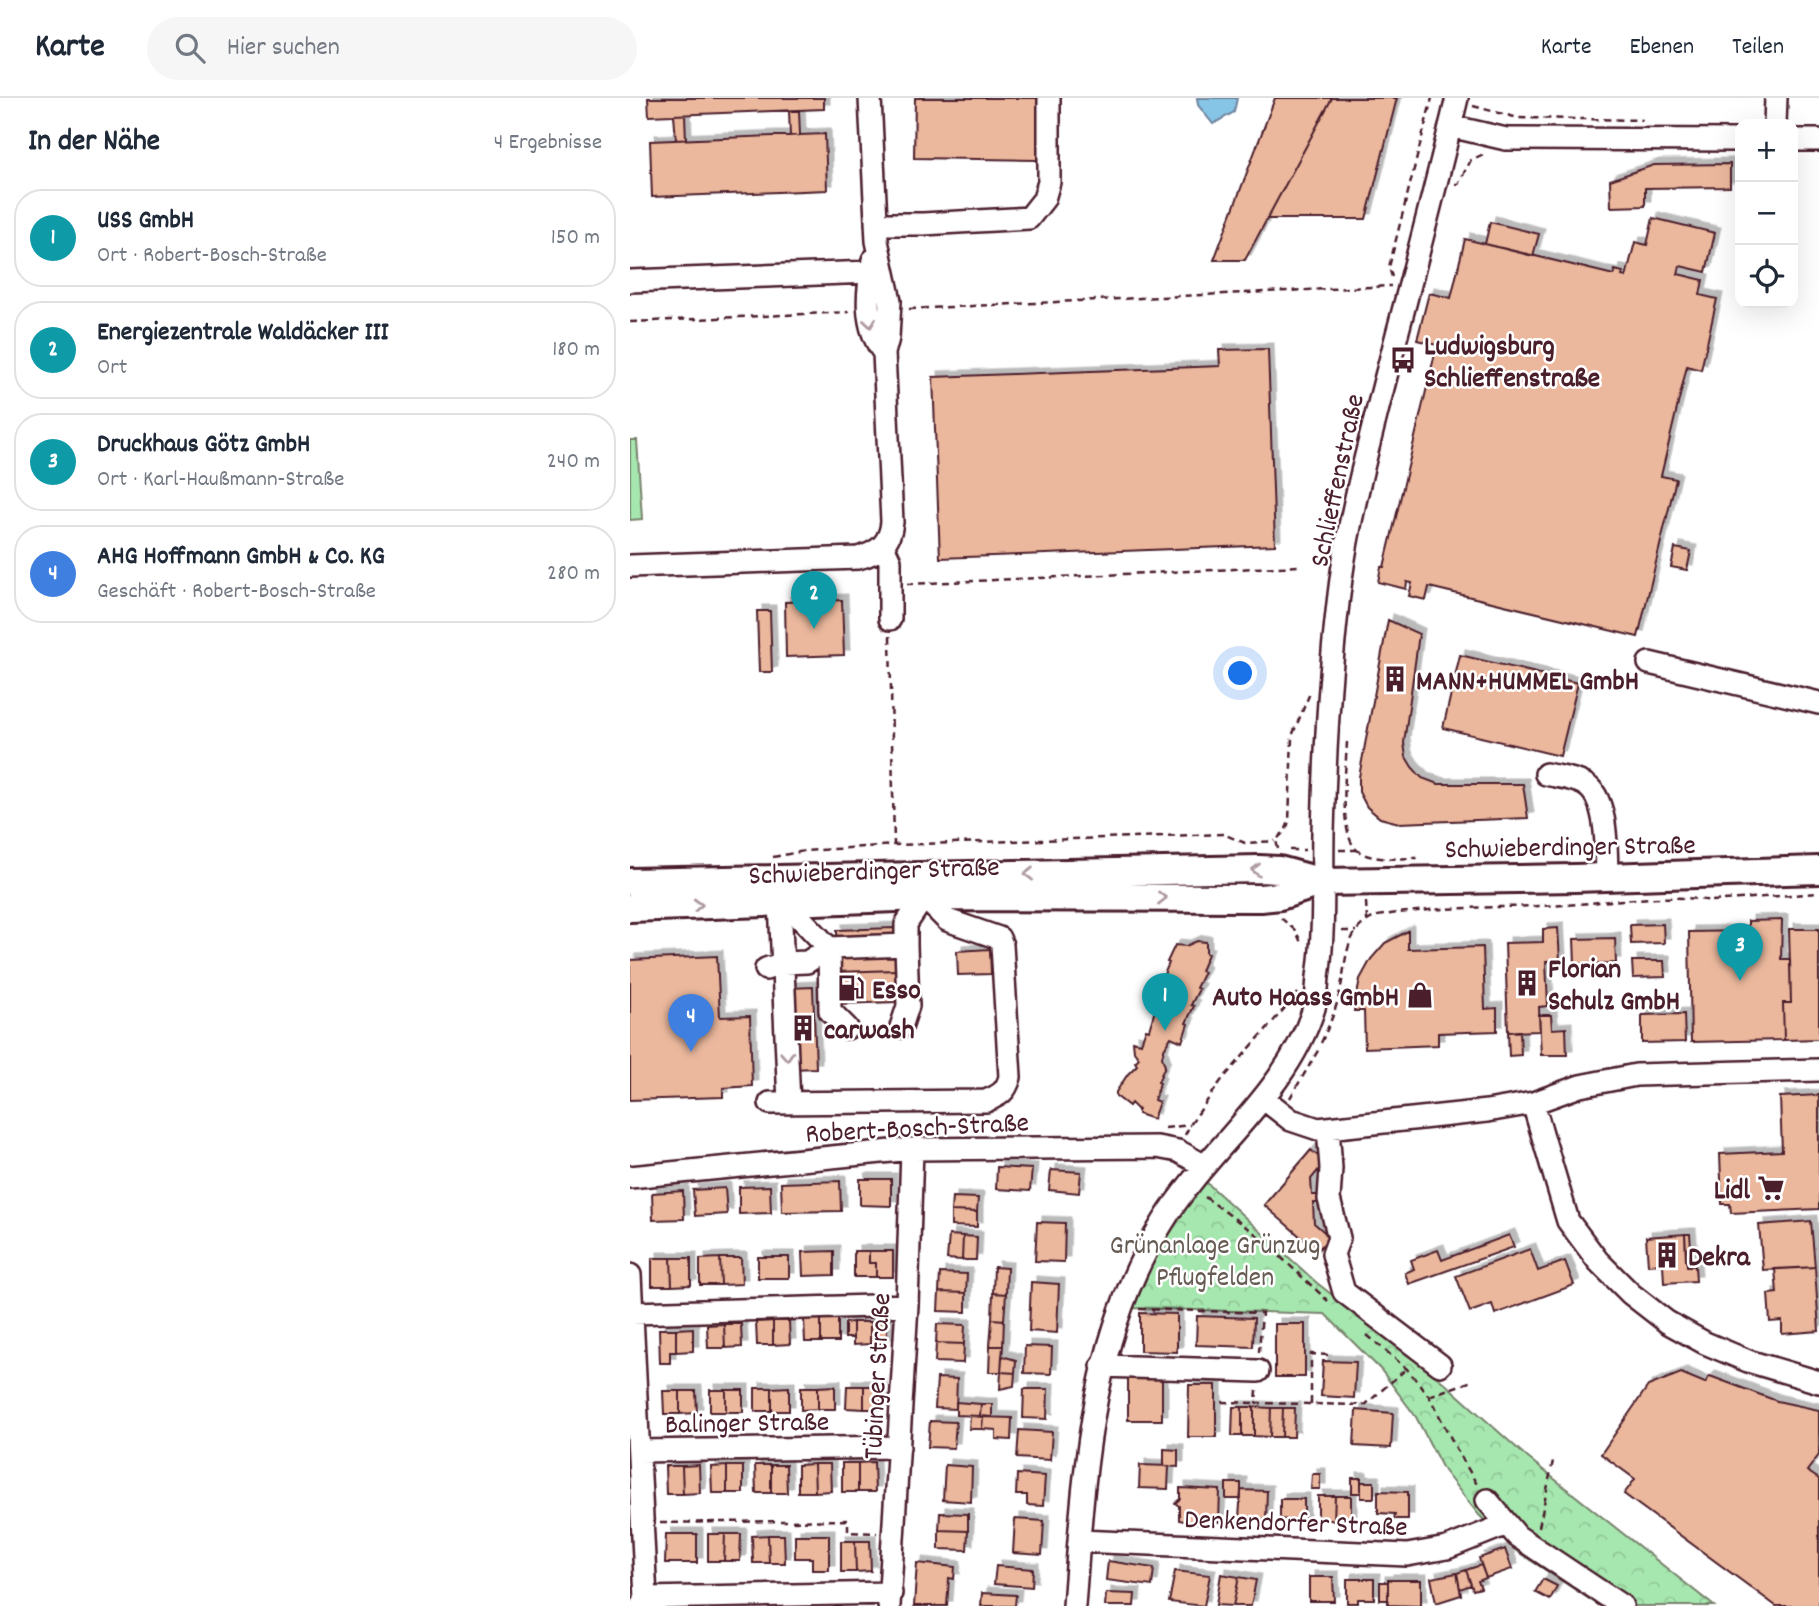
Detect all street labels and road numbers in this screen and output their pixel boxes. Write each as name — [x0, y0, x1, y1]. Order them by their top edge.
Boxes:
street label: Schlieffenstraße — [1302, 391, 1378, 571]
street label: Schwieberdinger Straße — [1444, 828, 1696, 872]
street label: Schwieberdinger Straße — [748, 850, 1000, 898]
street label: Robert-Bosch-Straße — [804, 1105, 1030, 1157]
street label: Tübinger Straße — [856, 1292, 904, 1461]
street label: Balinger Straße — [665, 1405, 830, 1447]
street label: Denkendorfer Straße — [1184, 1502, 1408, 1550]

